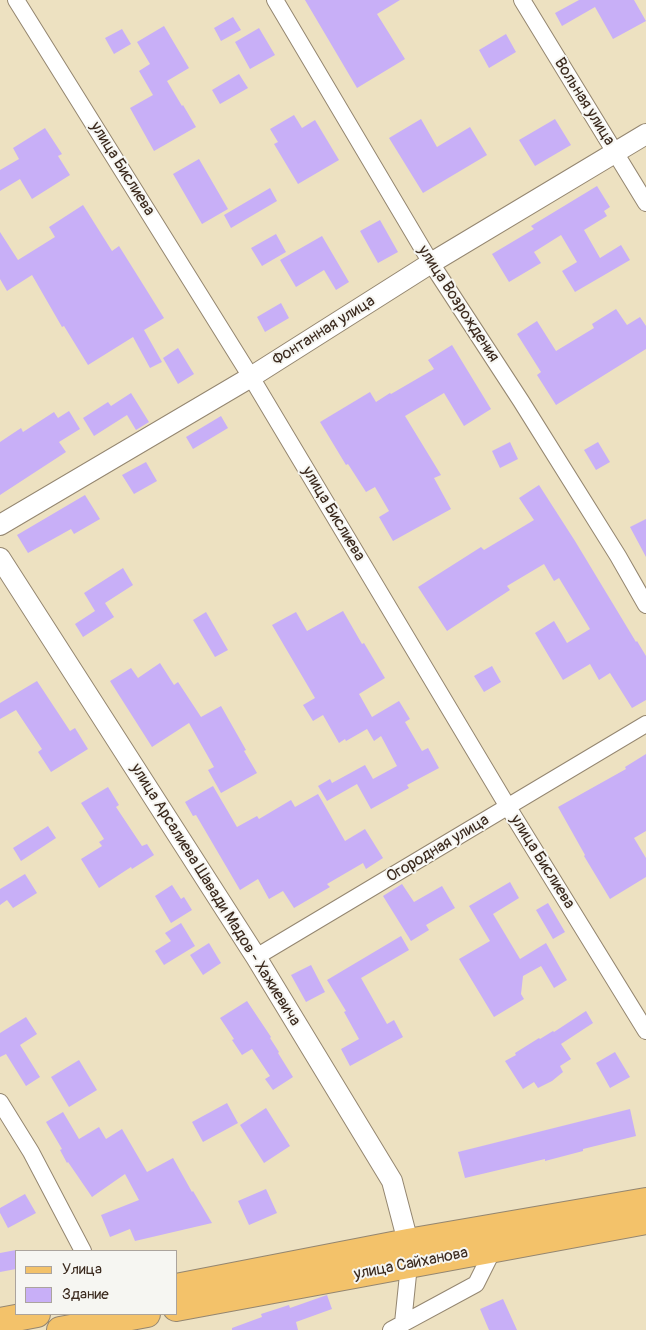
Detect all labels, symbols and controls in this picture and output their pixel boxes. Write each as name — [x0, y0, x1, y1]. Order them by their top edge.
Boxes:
street label: Вольная улица — [549, 55, 619, 149]
street label: улица Бислиева — [86, 119, 158, 219]
street label: улица Возрождения — [413, 242, 503, 366]
street label: Фонтанная улица — [269, 292, 379, 370]
street label: улица Бислиева — [297, 463, 369, 565]
street label: улица Арсалиева Шавади Мадов - Хажиевича — [126, 760, 304, 1030]
street label: Огородная улица — [383, 811, 493, 887]
street label: улица Бислиева — [506, 812, 578, 912]
street label: улица Сайханова — [352, 1244, 470, 1284]
legend — [15, 1250, 178, 1315]
text: Улица — [62, 1260, 102, 1279]
text: Здание — [62, 1285, 109, 1304]

